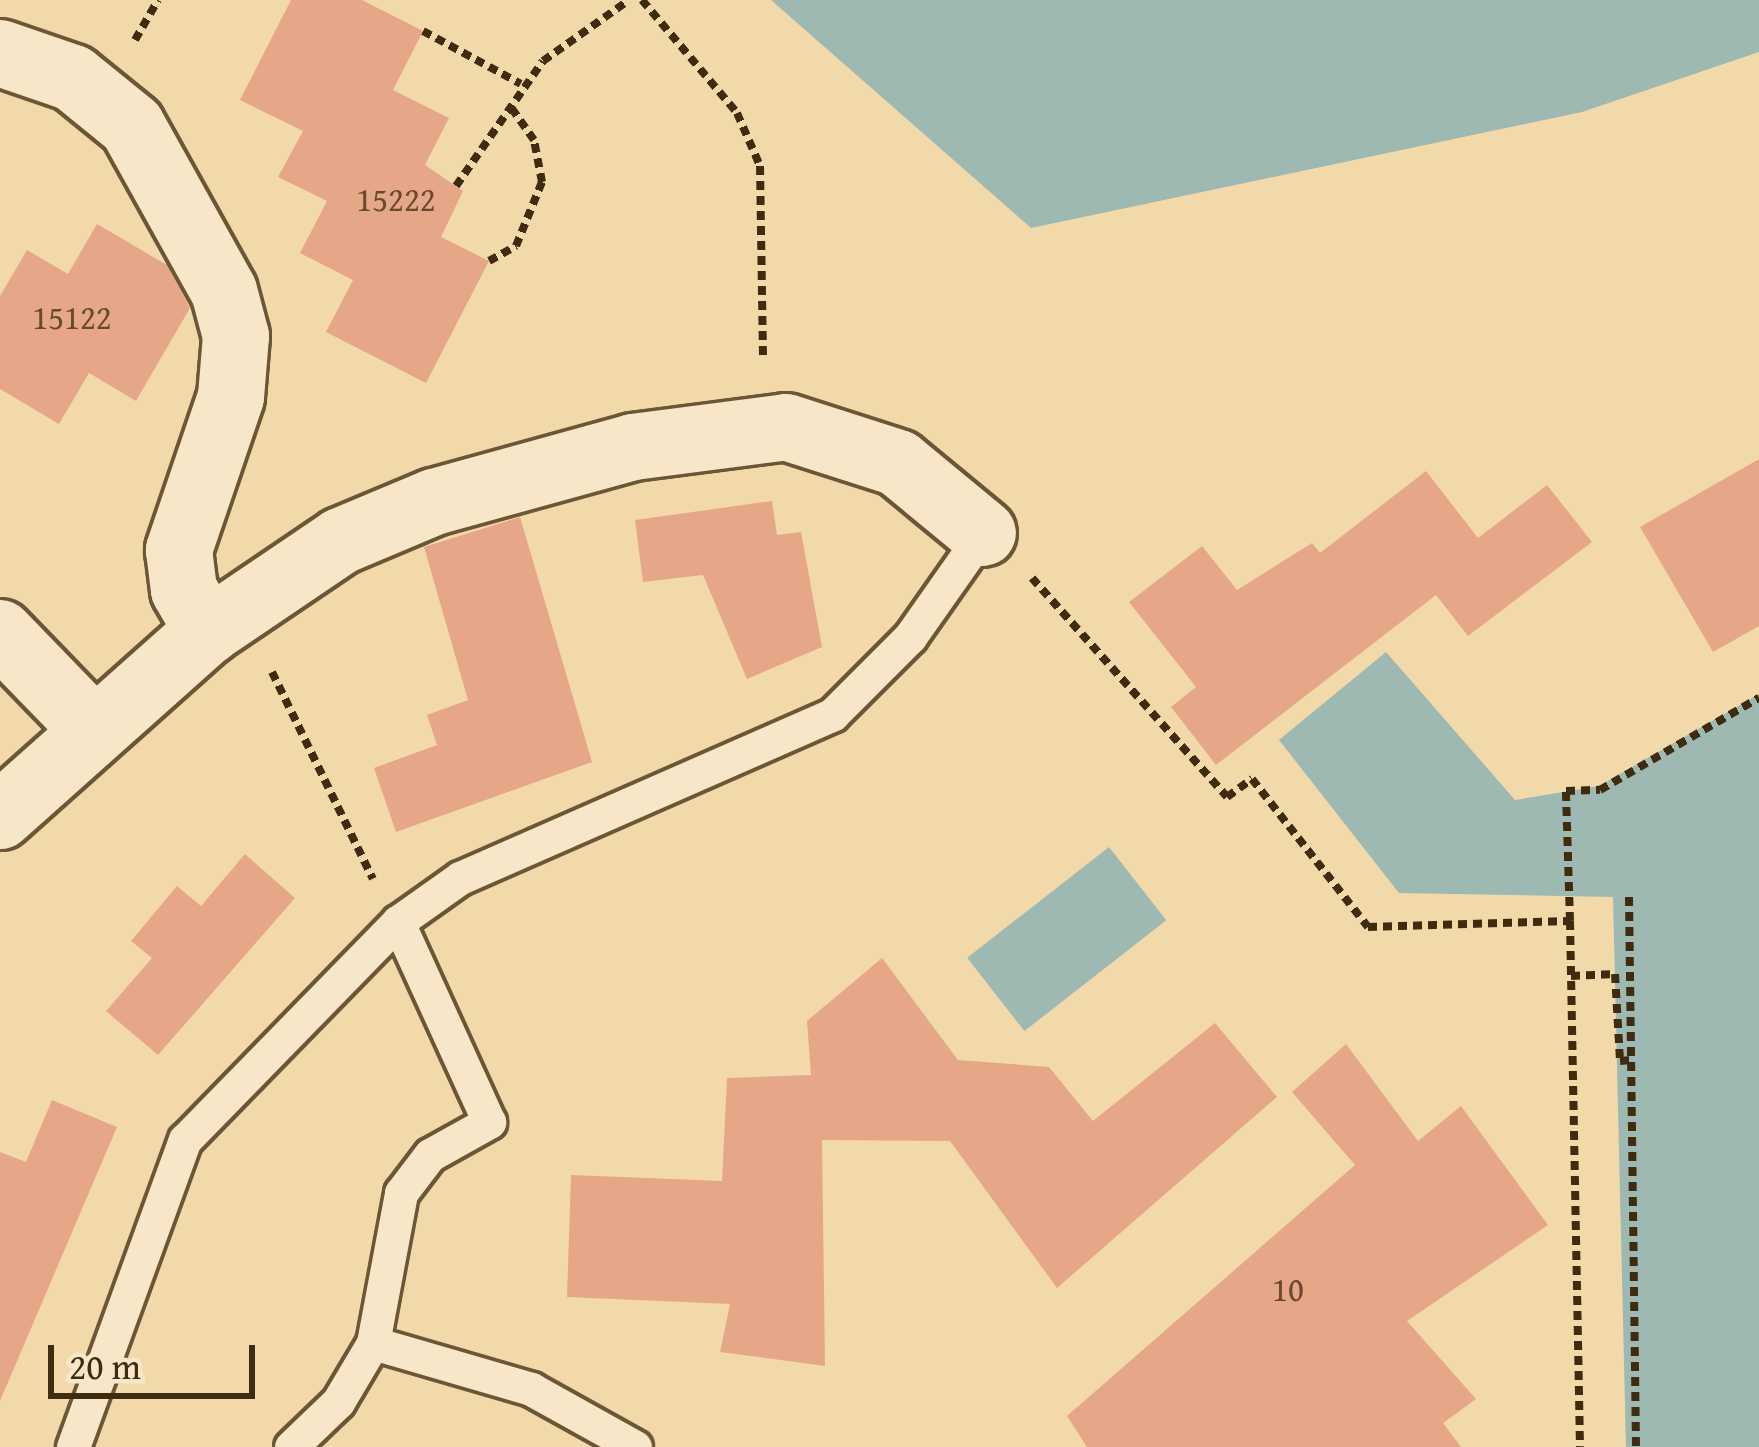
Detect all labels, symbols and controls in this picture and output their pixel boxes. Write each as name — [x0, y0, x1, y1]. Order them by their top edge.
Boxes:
house number: 15222 — [356, 180, 436, 220]
house number: 15122 — [32, 298, 112, 338]
house number: 10 — [1272, 1270, 1304, 1310]
scale bar — [54, 1321, 261, 1395]
text: 20 m — [69, 1339, 141, 1392]

